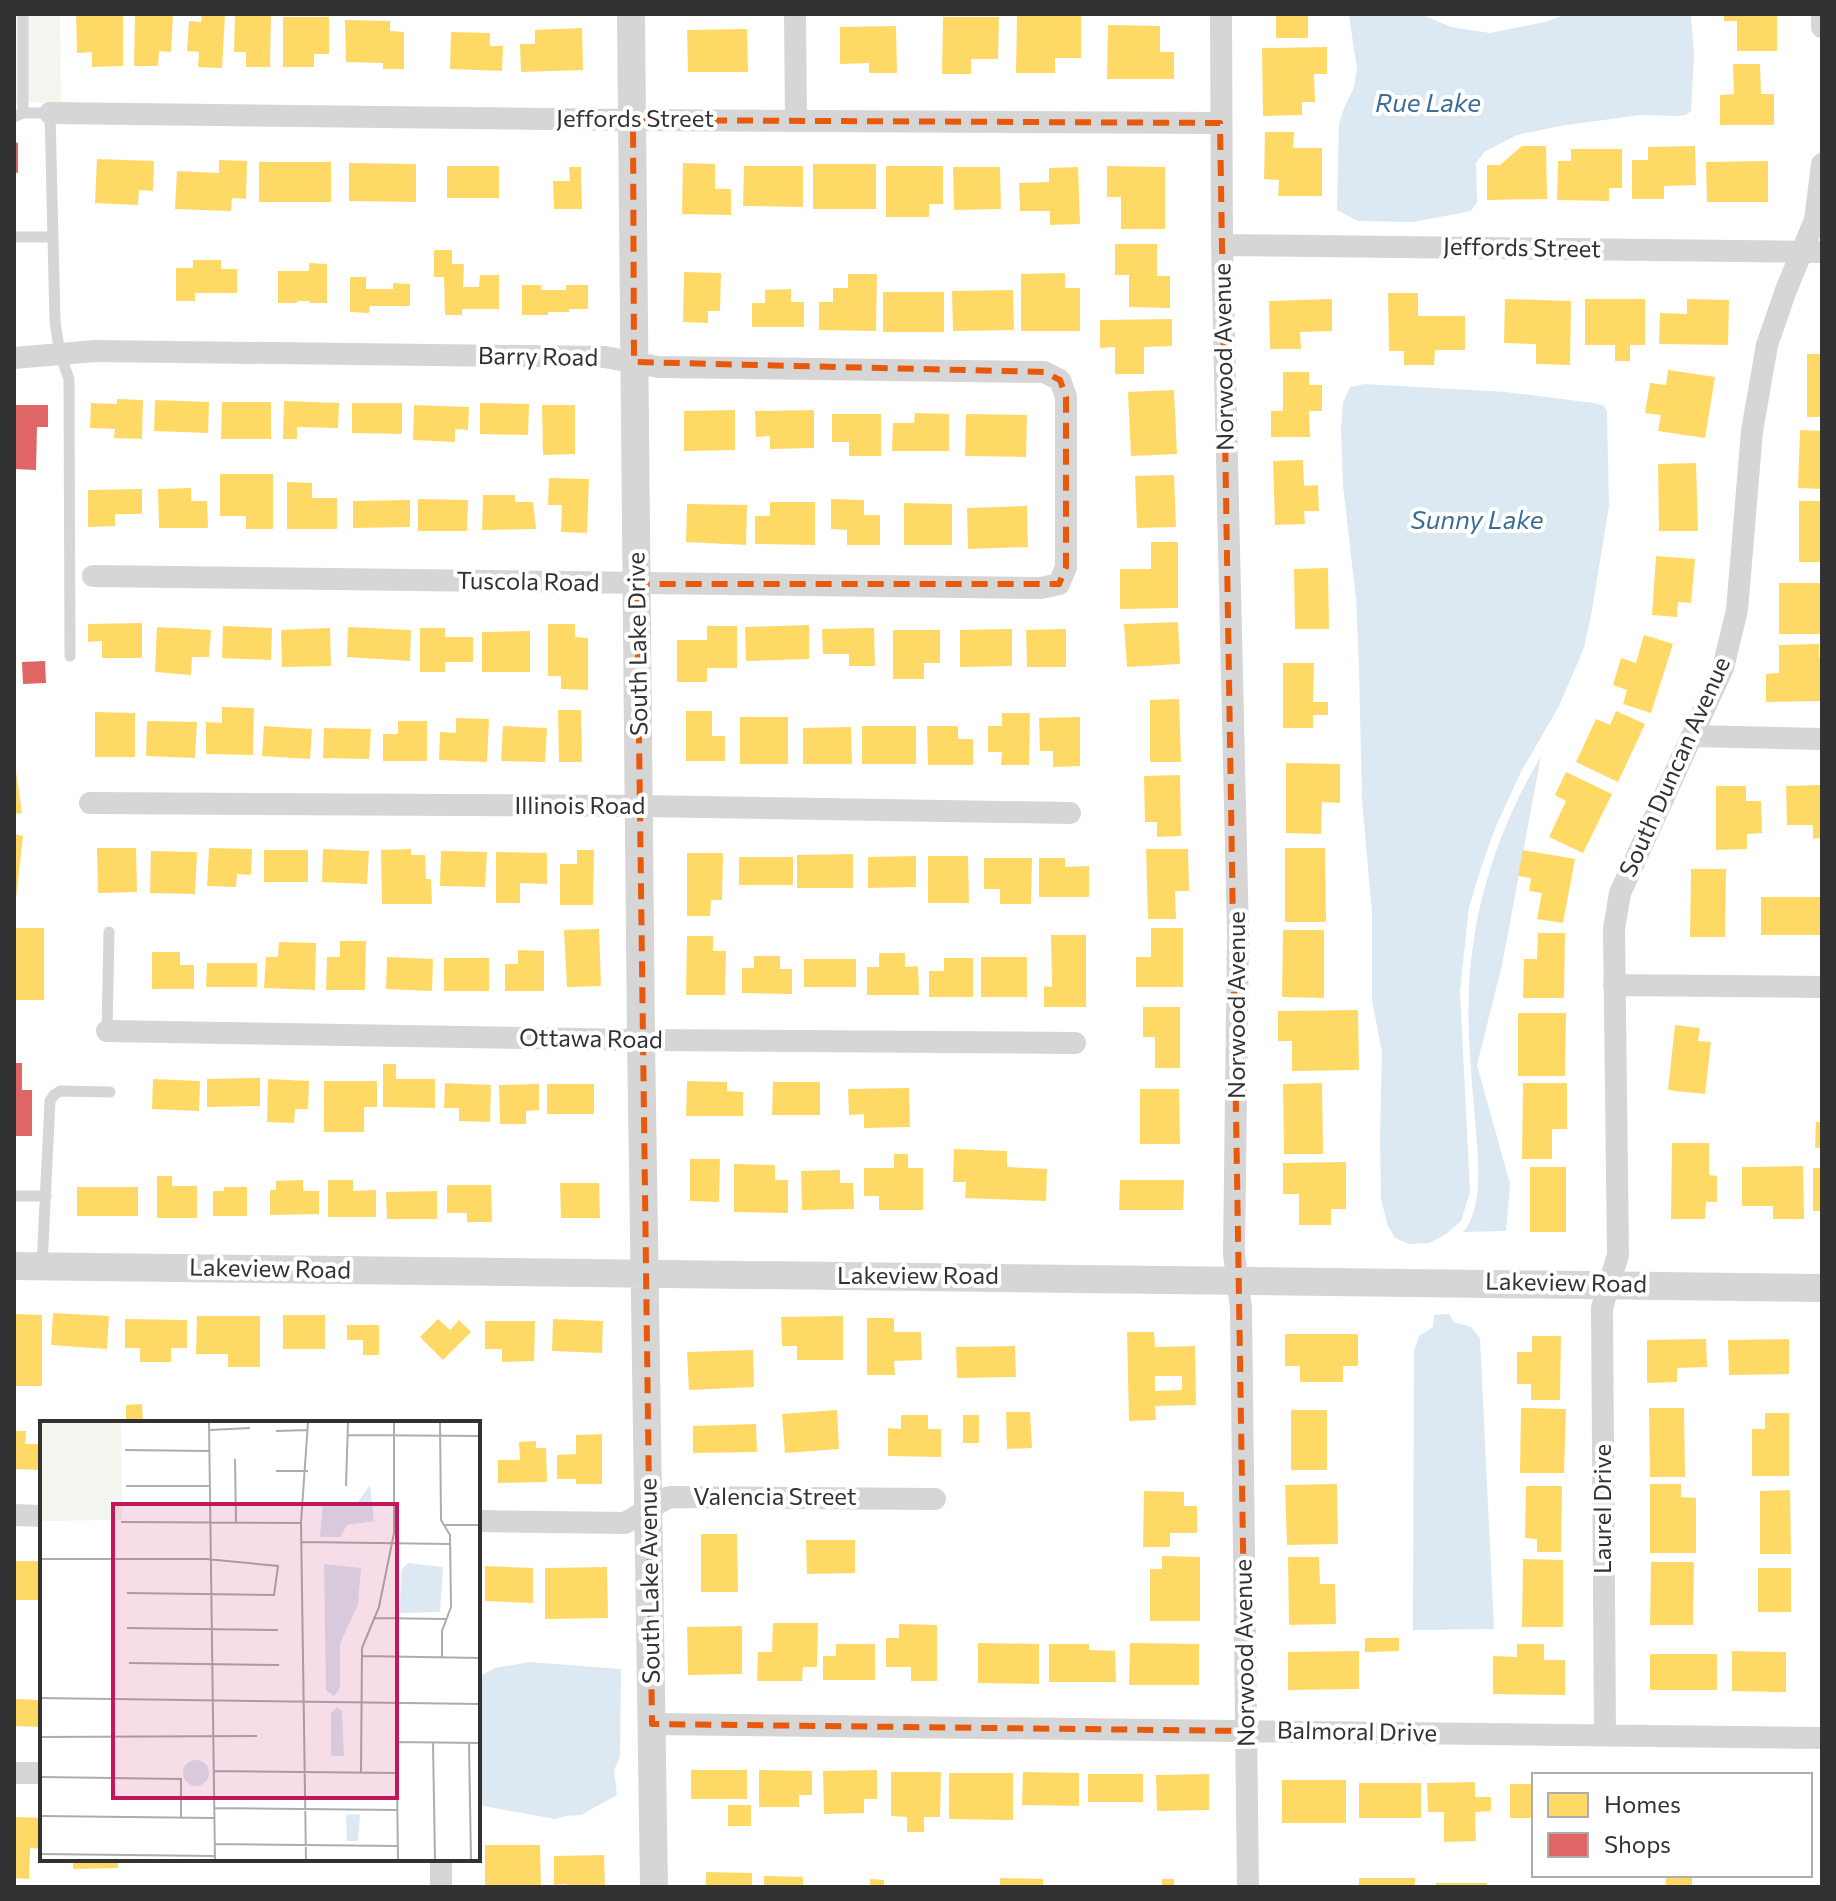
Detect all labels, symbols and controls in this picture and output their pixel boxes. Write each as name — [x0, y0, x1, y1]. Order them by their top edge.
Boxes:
water label: Rue Lake — [1375, 86, 1481, 117]
street label: Jeffords Street — [556, 103, 714, 132]
street label: Jeffords Street — [1443, 231, 1601, 262]
street label: Norwood Avenue — [1206, 263, 1239, 451]
street label: Barry Road — [478, 340, 598, 371]
water label: Sunny Lake — [1410, 503, 1544, 534]
street label: South Lake Drive — [620, 552, 653, 736]
street label: Tuscola Road — [456, 565, 600, 596]
street label: South Duncan Avenue — [1612, 652, 1735, 881]
street label: Illinois Road — [515, 790, 645, 819]
street label: Norwood Avenue — [1221, 911, 1250, 1099]
street label: Ottawa Road — [519, 1022, 663, 1053]
street label: Lakeview Road — [189, 1252, 351, 1283]
street label: Lakeview Road — [837, 1260, 999, 1289]
street label: Lakeview Road — [1485, 1266, 1647, 1297]
inset map — [40, 1421, 480, 1861]
street label: Laurel Drive — [1587, 1444, 1616, 1574]
street label: South Lake Avenue — [632, 1478, 665, 1684]
street label: Valencia Street — [693, 1481, 857, 1510]
street label: Norwood Avenue — [1227, 1559, 1260, 1747]
street label: Balmoral Drive — [1277, 1715, 1437, 1746]
legend — [1532, 1773, 1812, 1877]
text: Homes — [1604, 1789, 1681, 1818]
text: Shops — [1604, 1829, 1671, 1858]

